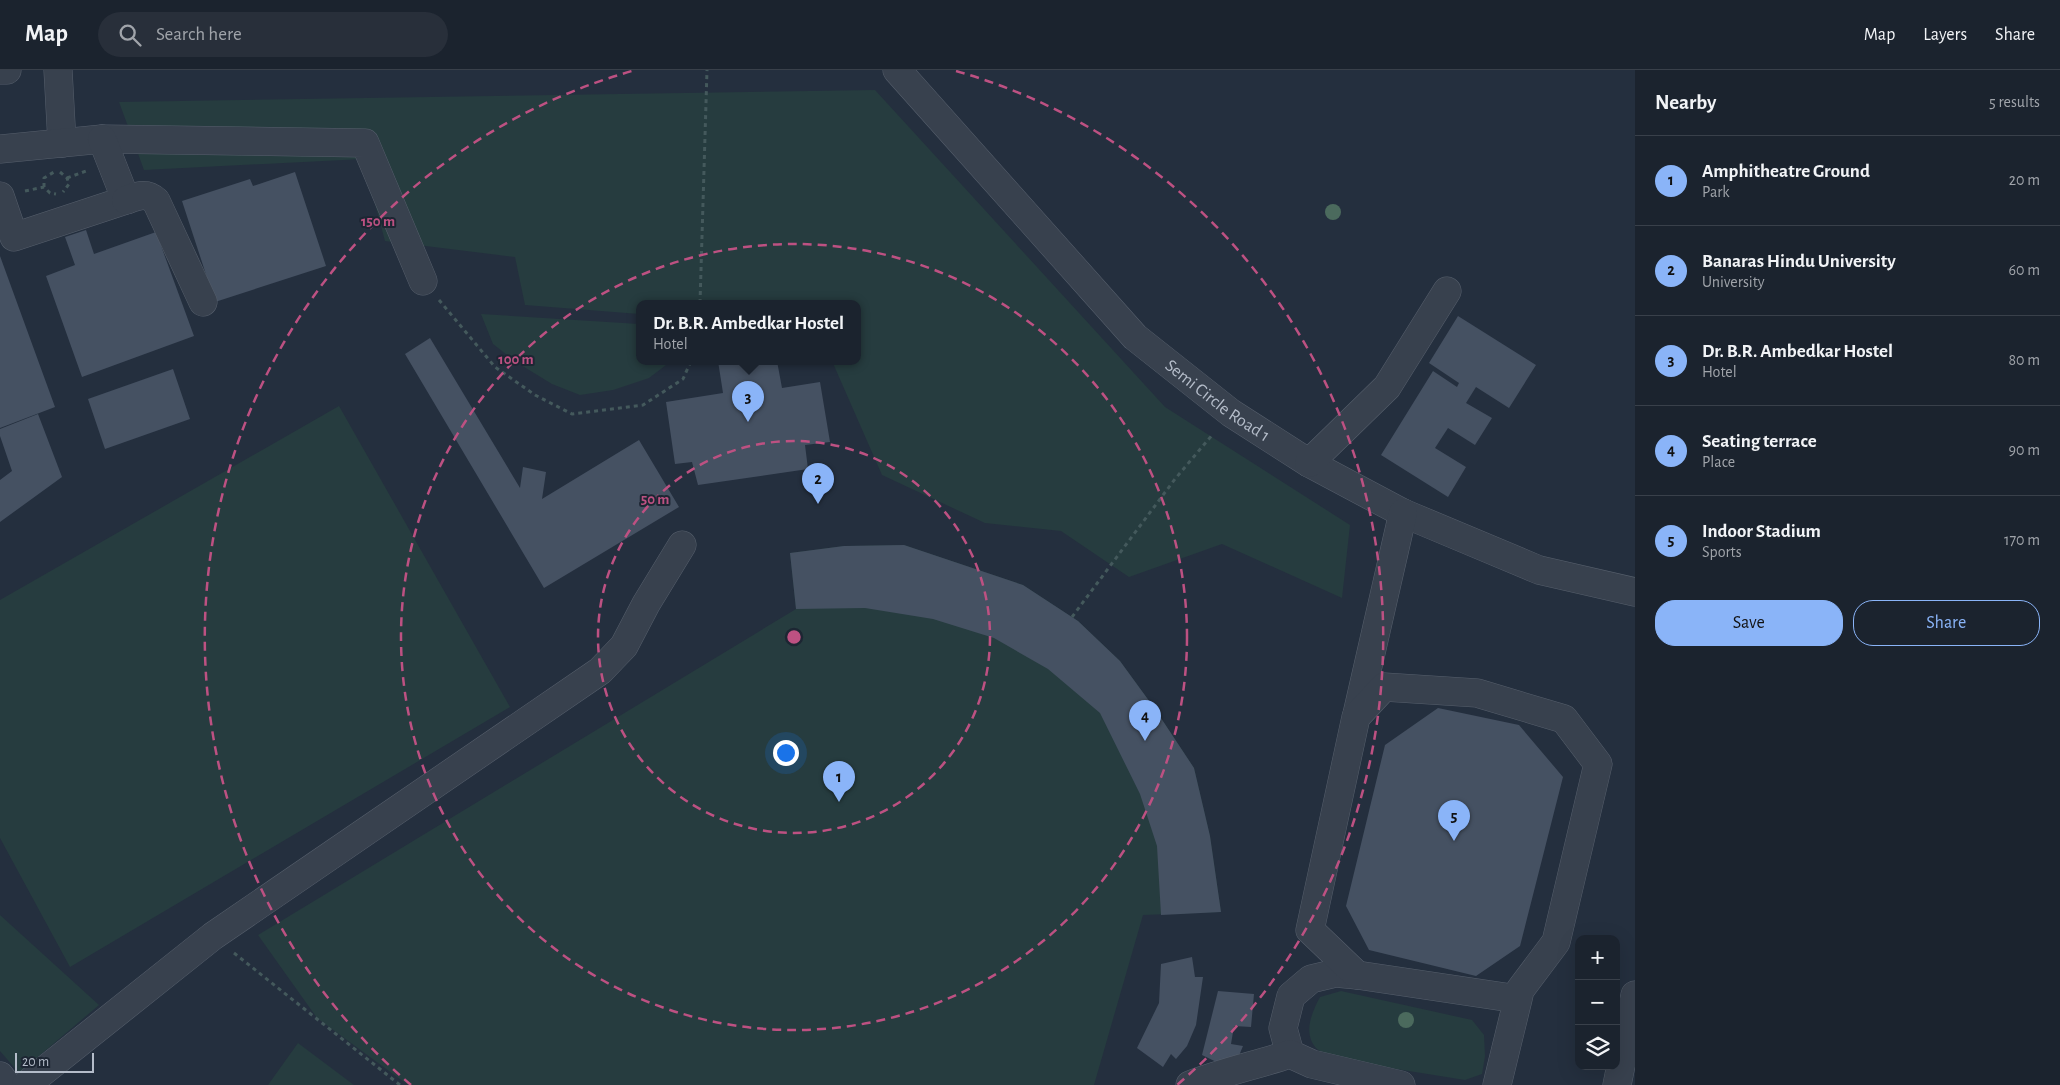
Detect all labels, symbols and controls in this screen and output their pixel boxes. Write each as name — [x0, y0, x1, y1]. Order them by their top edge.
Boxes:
search box — [98, 12, 448, 57]
icon: search — [116, 21, 144, 49]
text: Map — [25, 22, 68, 46]
text: Search here — [156, 25, 242, 44]
text: Map — [1864, 26, 1895, 44]
text: Layers — [1923, 26, 1967, 44]
text: Share — [1995, 26, 2035, 44]
text: Nearby — [1655, 92, 1716, 113]
text: 5 results — [1989, 94, 2040, 110]
text: Amphitheatre Ground — [1702, 162, 1870, 181]
text: 1 — [1668, 172, 1674, 188]
text: 20 m — [2009, 172, 2040, 188]
text: Park — [1702, 184, 1730, 200]
text: 150 m — [361, 214, 395, 229]
text: Banaras Hindu University — [1702, 252, 1896, 271]
text: 2 — [1667, 262, 1675, 278]
text: 60 m — [2009, 262, 2040, 278]
text: University — [1702, 274, 1765, 290]
popup — [636, 300, 861, 365]
text: Dr. B.R. Ambedkar Hostel — [653, 314, 844, 333]
text: Hotel — [653, 336, 688, 352]
text: Dr. B.R. Ambedkar Hostel — [1702, 342, 1893, 361]
text: 100 m — [498, 352, 534, 367]
text: 3 — [1668, 352, 1674, 368]
text: 80 m — [2009, 352, 2040, 368]
street label: Semi Circle Road 1 — [1161, 357, 1273, 445]
text: Hotel — [1702, 364, 1737, 380]
pin: 3 — [732, 381, 764, 422]
text: Seating terrace — [1702, 432, 1817, 451]
text: 4 — [1667, 442, 1675, 458]
text: 90 m — [2009, 442, 2040, 458]
text: Place — [1702, 454, 1735, 470]
pin: 2 — [802, 463, 834, 504]
text: 50 m — [641, 492, 669, 507]
text: Indoor Stadium — [1702, 522, 1821, 541]
text: 5 — [1668, 532, 1674, 548]
text: 170 m — [2004, 532, 2040, 548]
text: Sports — [1702, 544, 1742, 560]
button: Save — [1655, 600, 1843, 646]
button: Share — [1853, 600, 2040, 646]
centre of rings — [785, 628, 803, 646]
pin: 4 — [1129, 700, 1161, 741]
your location — [773, 740, 799, 766]
pin: 1 — [823, 761, 855, 802]
pin: 5 — [1438, 800, 1470, 841]
map controls — [1575, 935, 1620, 1070]
button: + — [1575, 935, 1620, 980]
button: − — [1575, 980, 1620, 1025]
button: layers — [1575, 1025, 1620, 1070]
scale bar — [15, 1050, 94, 1073]
text: 20 m — [22, 1055, 49, 1069]

